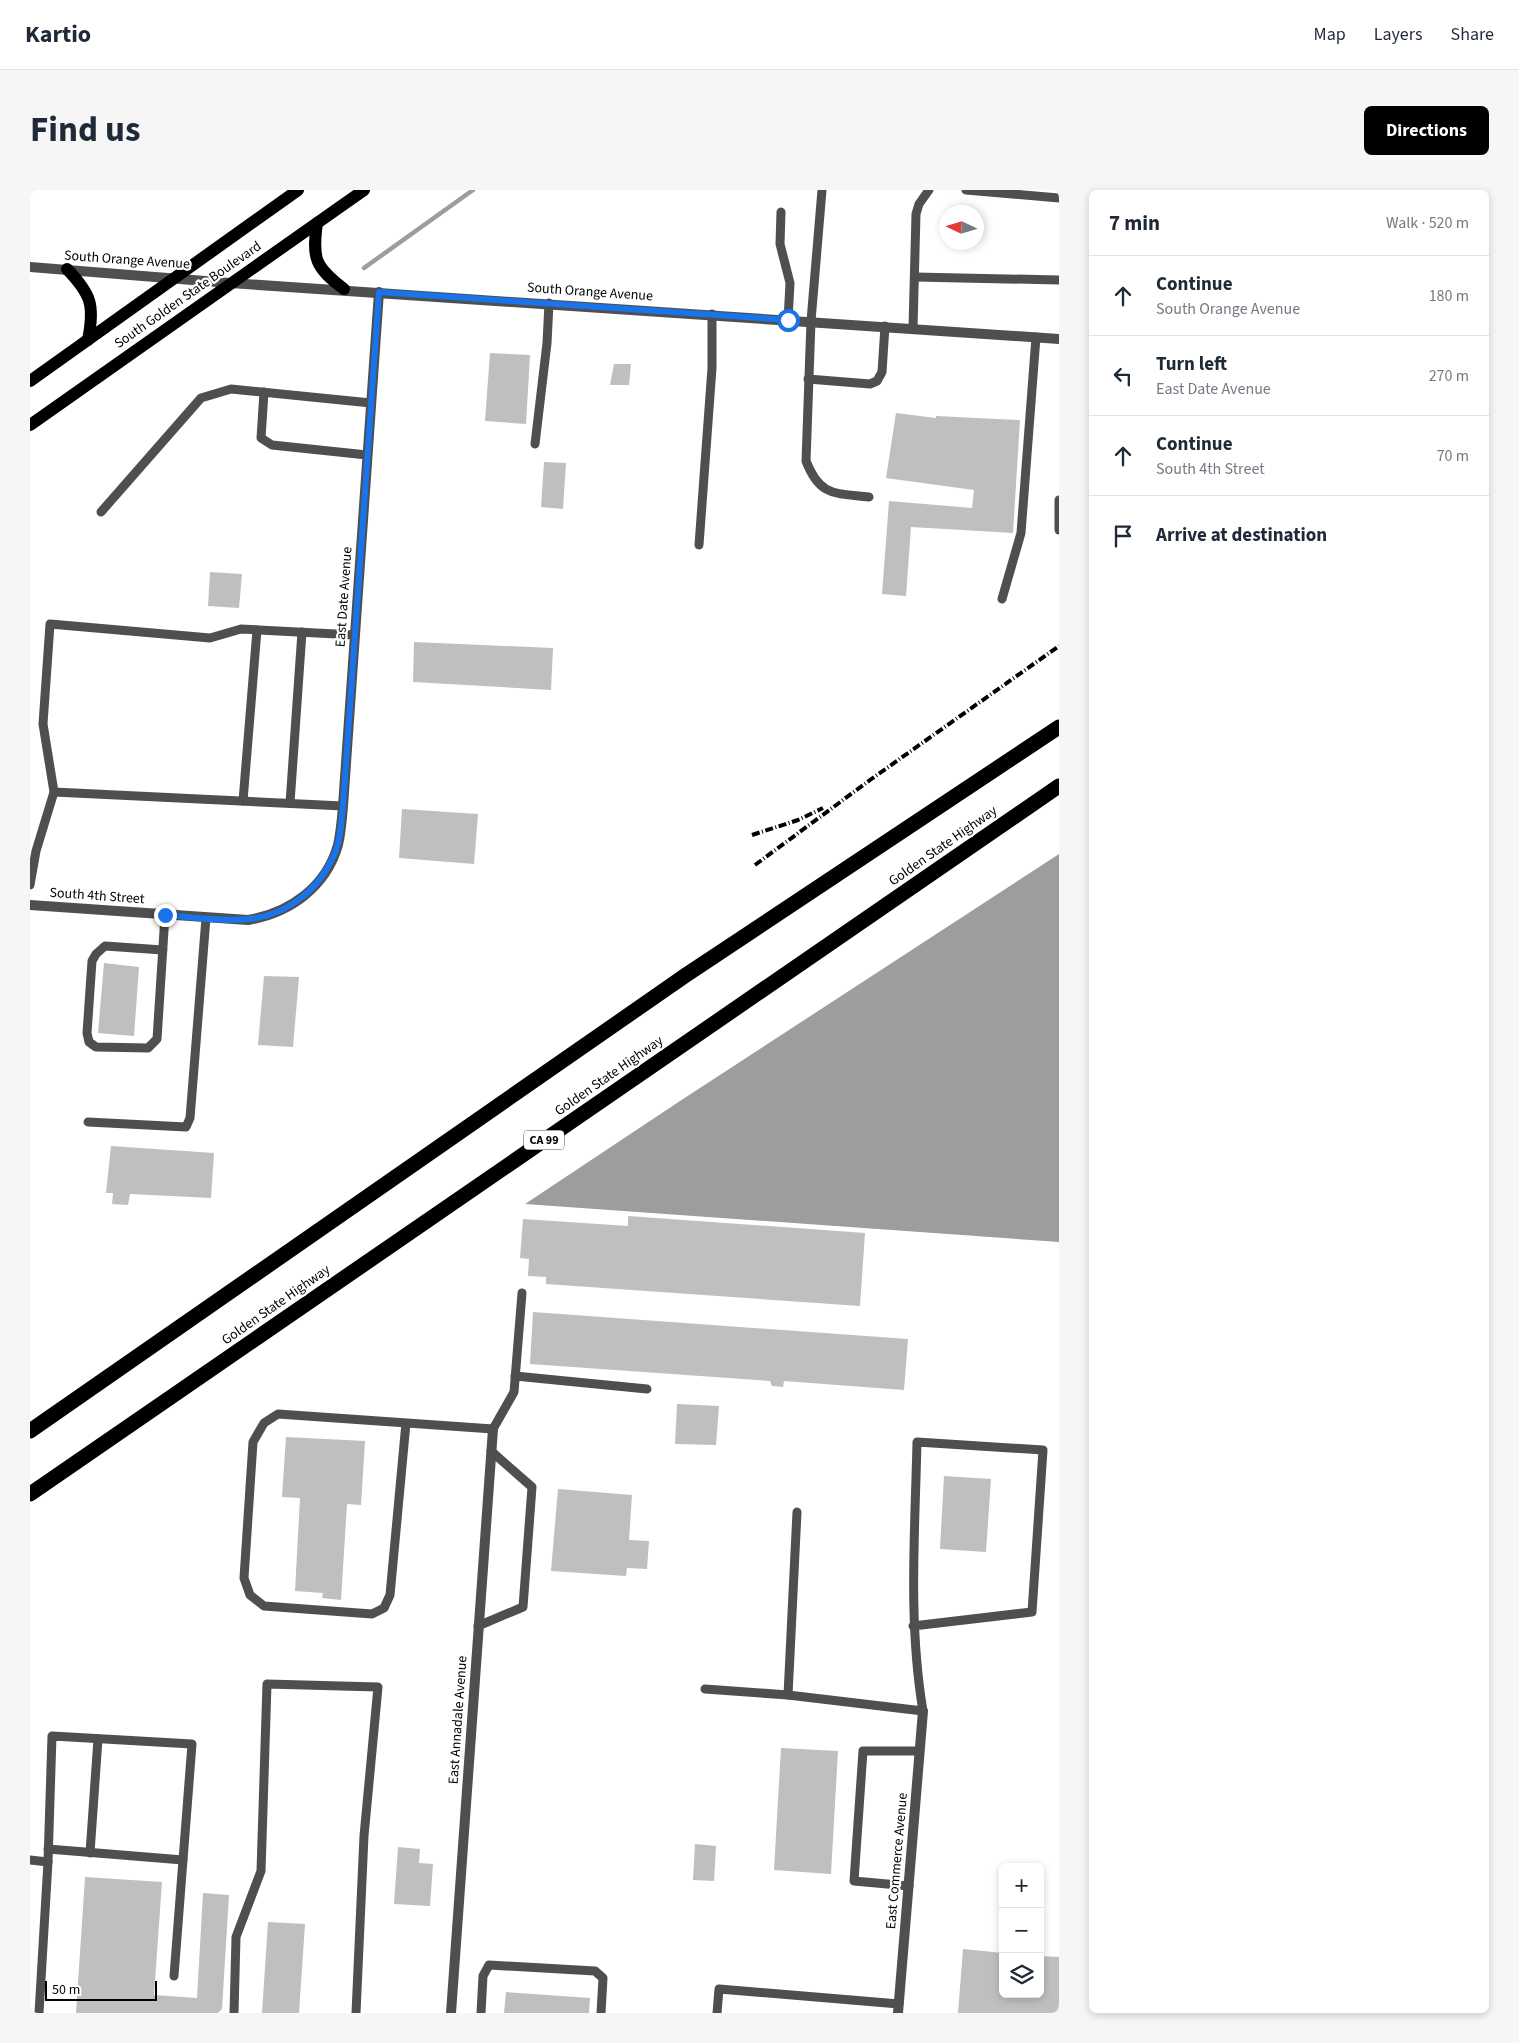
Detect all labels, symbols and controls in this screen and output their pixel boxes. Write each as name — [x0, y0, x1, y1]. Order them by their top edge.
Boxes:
text: Kartio — [25, 17, 91, 52]
text: Map — [1314, 22, 1346, 47]
text: Layers — [1374, 22, 1423, 47]
text: Share — [1451, 22, 1494, 47]
text: Find us — [30, 105, 140, 155]
button: Directions — [1364, 106, 1489, 155]
north arrow — [939, 205, 984, 250]
text: 7 min — [1109, 208, 1160, 238]
text: Walk · 520 m — [1386, 212, 1469, 234]
street label: South Golden State Boulevard — [110, 237, 266, 353]
street label: South Orange Avenue — [63, 246, 191, 274]
text: Continue — [1156, 271, 1233, 298]
street label: South Orange Avenue — [526, 278, 654, 306]
icon: ahead — [1109, 282, 1137, 310]
text: 180 m — [1429, 285, 1469, 307]
text: South Orange Avenue — [1156, 298, 1300, 320]
route start — [777, 309, 800, 332]
text: Turn left — [1156, 351, 1227, 378]
icon: left — [1109, 362, 1137, 390]
text: 270 m — [1429, 365, 1469, 387]
text: East Date Avenue — [1156, 378, 1271, 400]
text: Continue — [1156, 431, 1233, 458]
icon: ahead — [1109, 442, 1137, 470]
text: 70 m — [1437, 445, 1469, 467]
text: South 4th Street — [1156, 458, 1265, 480]
icon: arrive — [1109, 522, 1137, 550]
text: Arrive at destination — [1156, 522, 1327, 549]
street label: East Date Avenue — [331, 546, 357, 648]
street label: Golden State Highway — [885, 801, 1002, 891]
street label: South 4th Street — [49, 883, 145, 909]
route end — [154, 904, 177, 927]
street label: Golden State Highway — [551, 1031, 668, 1121]
road number: CA 99 — [524, 1130, 564, 1150]
street label: Golden State Highway — [218, 1260, 335, 1350]
street label: East Annadale Avenue — [444, 1655, 472, 1785]
street label: East Commerce Avenue — [881, 1792, 913, 1930]
map controls — [999, 1863, 1044, 1998]
button: + — [999, 1863, 1044, 1908]
button: − — [999, 1908, 1044, 1953]
button: layers — [999, 1953, 1044, 1998]
scale bar — [45, 1978, 158, 2001]
text: 50 m — [52, 1980, 80, 2000]

